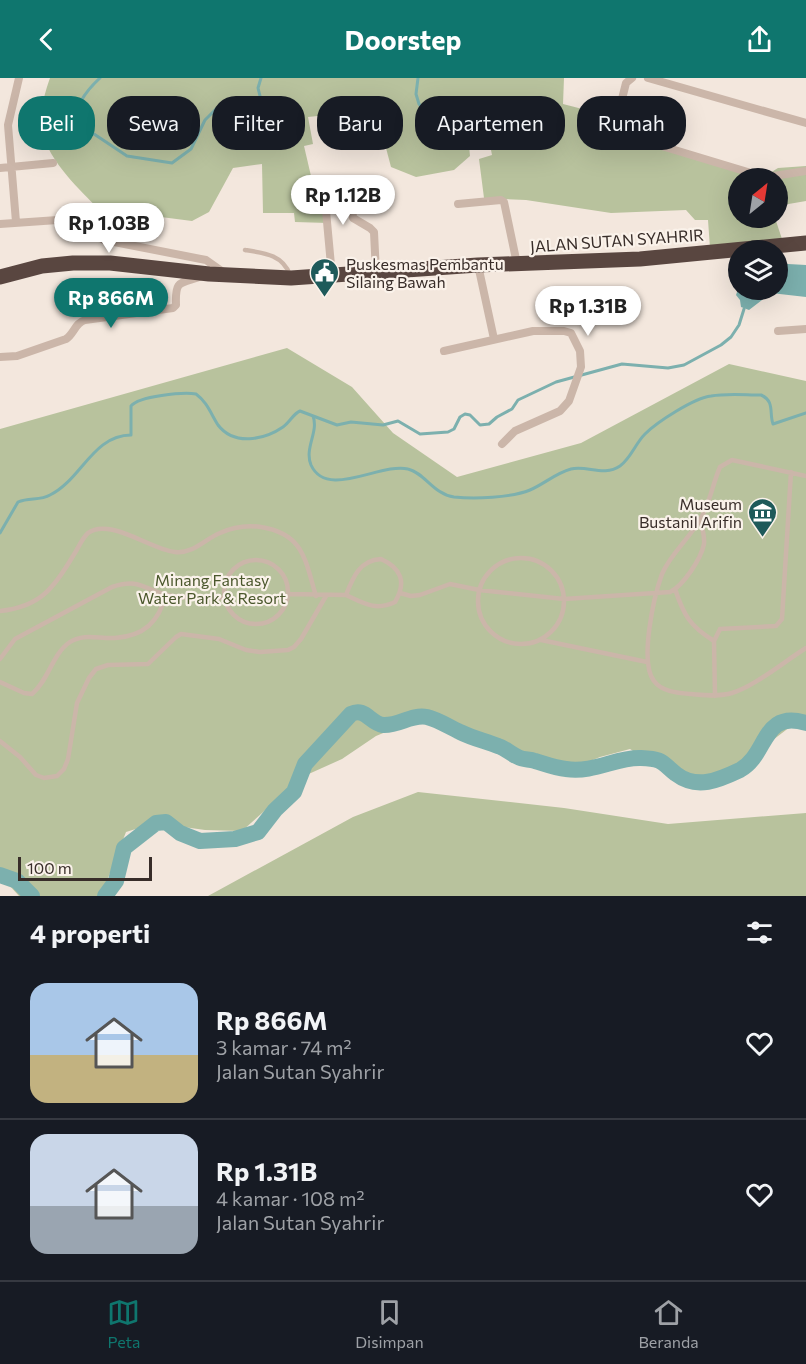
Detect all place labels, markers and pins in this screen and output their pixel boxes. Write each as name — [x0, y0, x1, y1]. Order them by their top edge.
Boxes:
pin: Rp 1.12B — [281, 175, 405, 226]
pin: Rp 1.03B — [47, 203, 171, 254]
place label: Puskesmas Pembantu Silaing Bawah — [346, 254, 504, 291]
public building icon: Puskesmas Pembantu Silaing Bawah — [309, 256, 341, 298]
pin: Rp 866M — [56, 278, 166, 329]
pin: Rp 1.31B — [526, 286, 650, 337]
place label: Museum Bustanil Arifin — [639, 494, 742, 531]
museum icon: Museum Bustanil Arifin — [747, 496, 779, 538]

